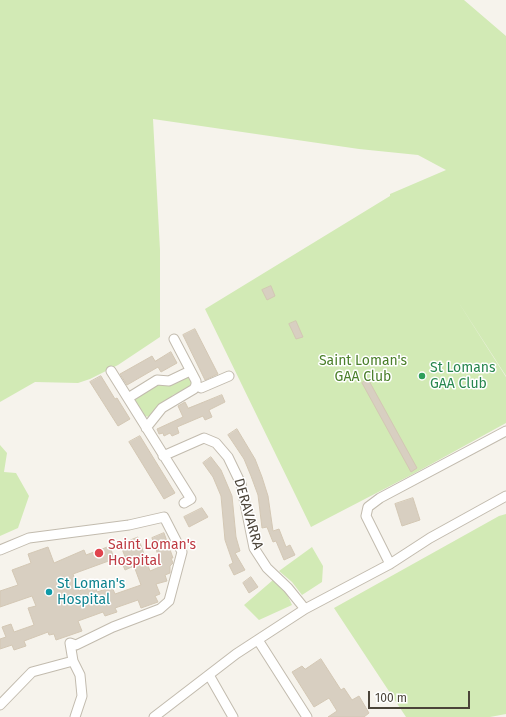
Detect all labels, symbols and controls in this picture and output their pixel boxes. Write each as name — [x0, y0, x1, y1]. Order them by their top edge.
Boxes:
park label: Saint Loman's GAA Club — [319, 353, 407, 386]
place label: St Lomans GAA Club — [430, 360, 496, 392]
marker: St Lomans GAA Club — [417, 371, 427, 381]
street label: DERAVARRA — [230, 476, 266, 552]
place label: Saint Loman's Hospital — [108, 537, 196, 570]
marker: Saint Loman's Hospital — [93, 547, 105, 559]
place label: St Loman's Hospital — [57, 576, 125, 608]
marker: St Loman's Hospital — [44, 587, 54, 597]
scale bar — [370, 683, 472, 709]
text: 100 m — [375, 691, 407, 705]

